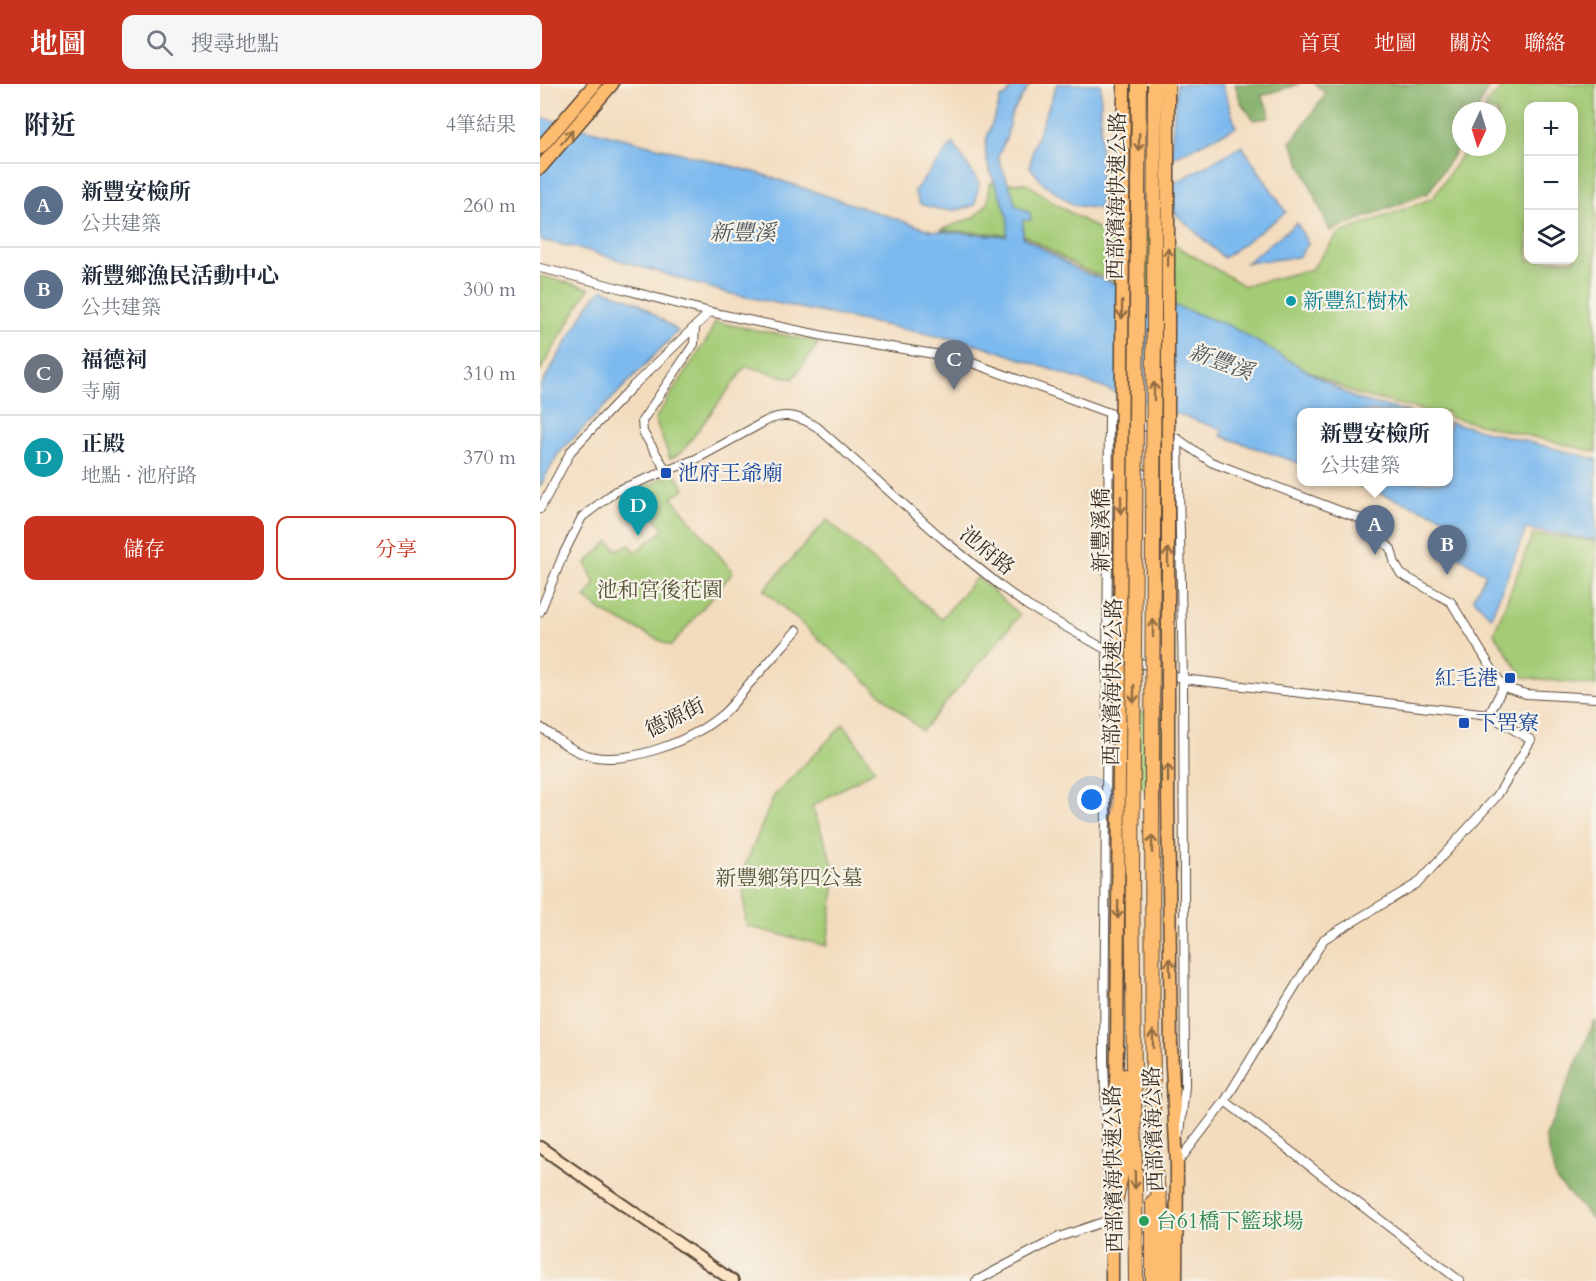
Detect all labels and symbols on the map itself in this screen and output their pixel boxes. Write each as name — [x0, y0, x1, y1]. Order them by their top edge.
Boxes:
north arrow — [1452, 102, 1506, 156]
street label: 西部濱海快速公路 — [1101, 112, 1133, 280]
one-way arrow — [560, 129, 573, 145]
one-way arrow — [1133, 132, 1145, 152]
water label: 新豐溪 — [710, 218, 778, 248]
one-way arrow — [1162, 247, 1174, 267]
place label: 新豐紅樹林 — [1303, 287, 1408, 316]
marker: 新豐紅樹林 — [1284, 294, 1298, 308]
one-way arrow — [1116, 300, 1128, 320]
water label: 新豐溪 — [1185, 337, 1259, 388]
pin: C — [934, 340, 974, 390]
one-way arrow — [1148, 381, 1160, 401]
place label: 池府王爺廟 — [678, 459, 783, 488]
marker: 池府王爺廟 — [659, 466, 673, 480]
pin: D — [618, 486, 658, 536]
street label: 新豐溪橋 — [1087, 488, 1116, 572]
one-way arrow — [1115, 495, 1127, 515]
pin: A — [1356, 506, 1394, 555]
street label: 池府路 — [953, 520, 1021, 582]
pin: B — [1428, 526, 1466, 575]
one-way arrow — [1162, 547, 1174, 567]
park label: 池和宮後花園 — [597, 576, 723, 605]
street label: 西部濱海快速公路 — [1097, 598, 1129, 766]
one-way arrow — [1147, 618, 1159, 638]
place label: 紅毛港 — [1435, 664, 1498, 693]
marker: 紅毛港 — [1503, 671, 1517, 685]
one-way arrow — [1128, 684, 1140, 704]
street label: 德源街 — [640, 691, 710, 745]
place label: 下罟寮 — [1476, 709, 1539, 738]
marker: 下罟寮 — [1457, 716, 1471, 730]
one-way arrow — [1162, 763, 1174, 783]
your location — [1077, 785, 1106, 814]
one-way arrow — [1146, 834, 1158, 854]
park label: 新豐鄉第四公墓 — [716, 864, 863, 893]
one-way arrow — [1112, 900, 1124, 920]
one-way arrow — [1164, 958, 1176, 978]
one-way arrow — [1147, 1029, 1159, 1049]
street label: 西部濱海公路 — [1137, 1066, 1171, 1192]
street label: 西部濱海快速公路 — [1098, 1085, 1130, 1253]
one-way arrow — [1129, 1170, 1141, 1190]
place label: 台61橋下籃球場 — [1156, 1207, 1304, 1236]
marker: 台61橋下籃球場 — [1137, 1214, 1151, 1228]

